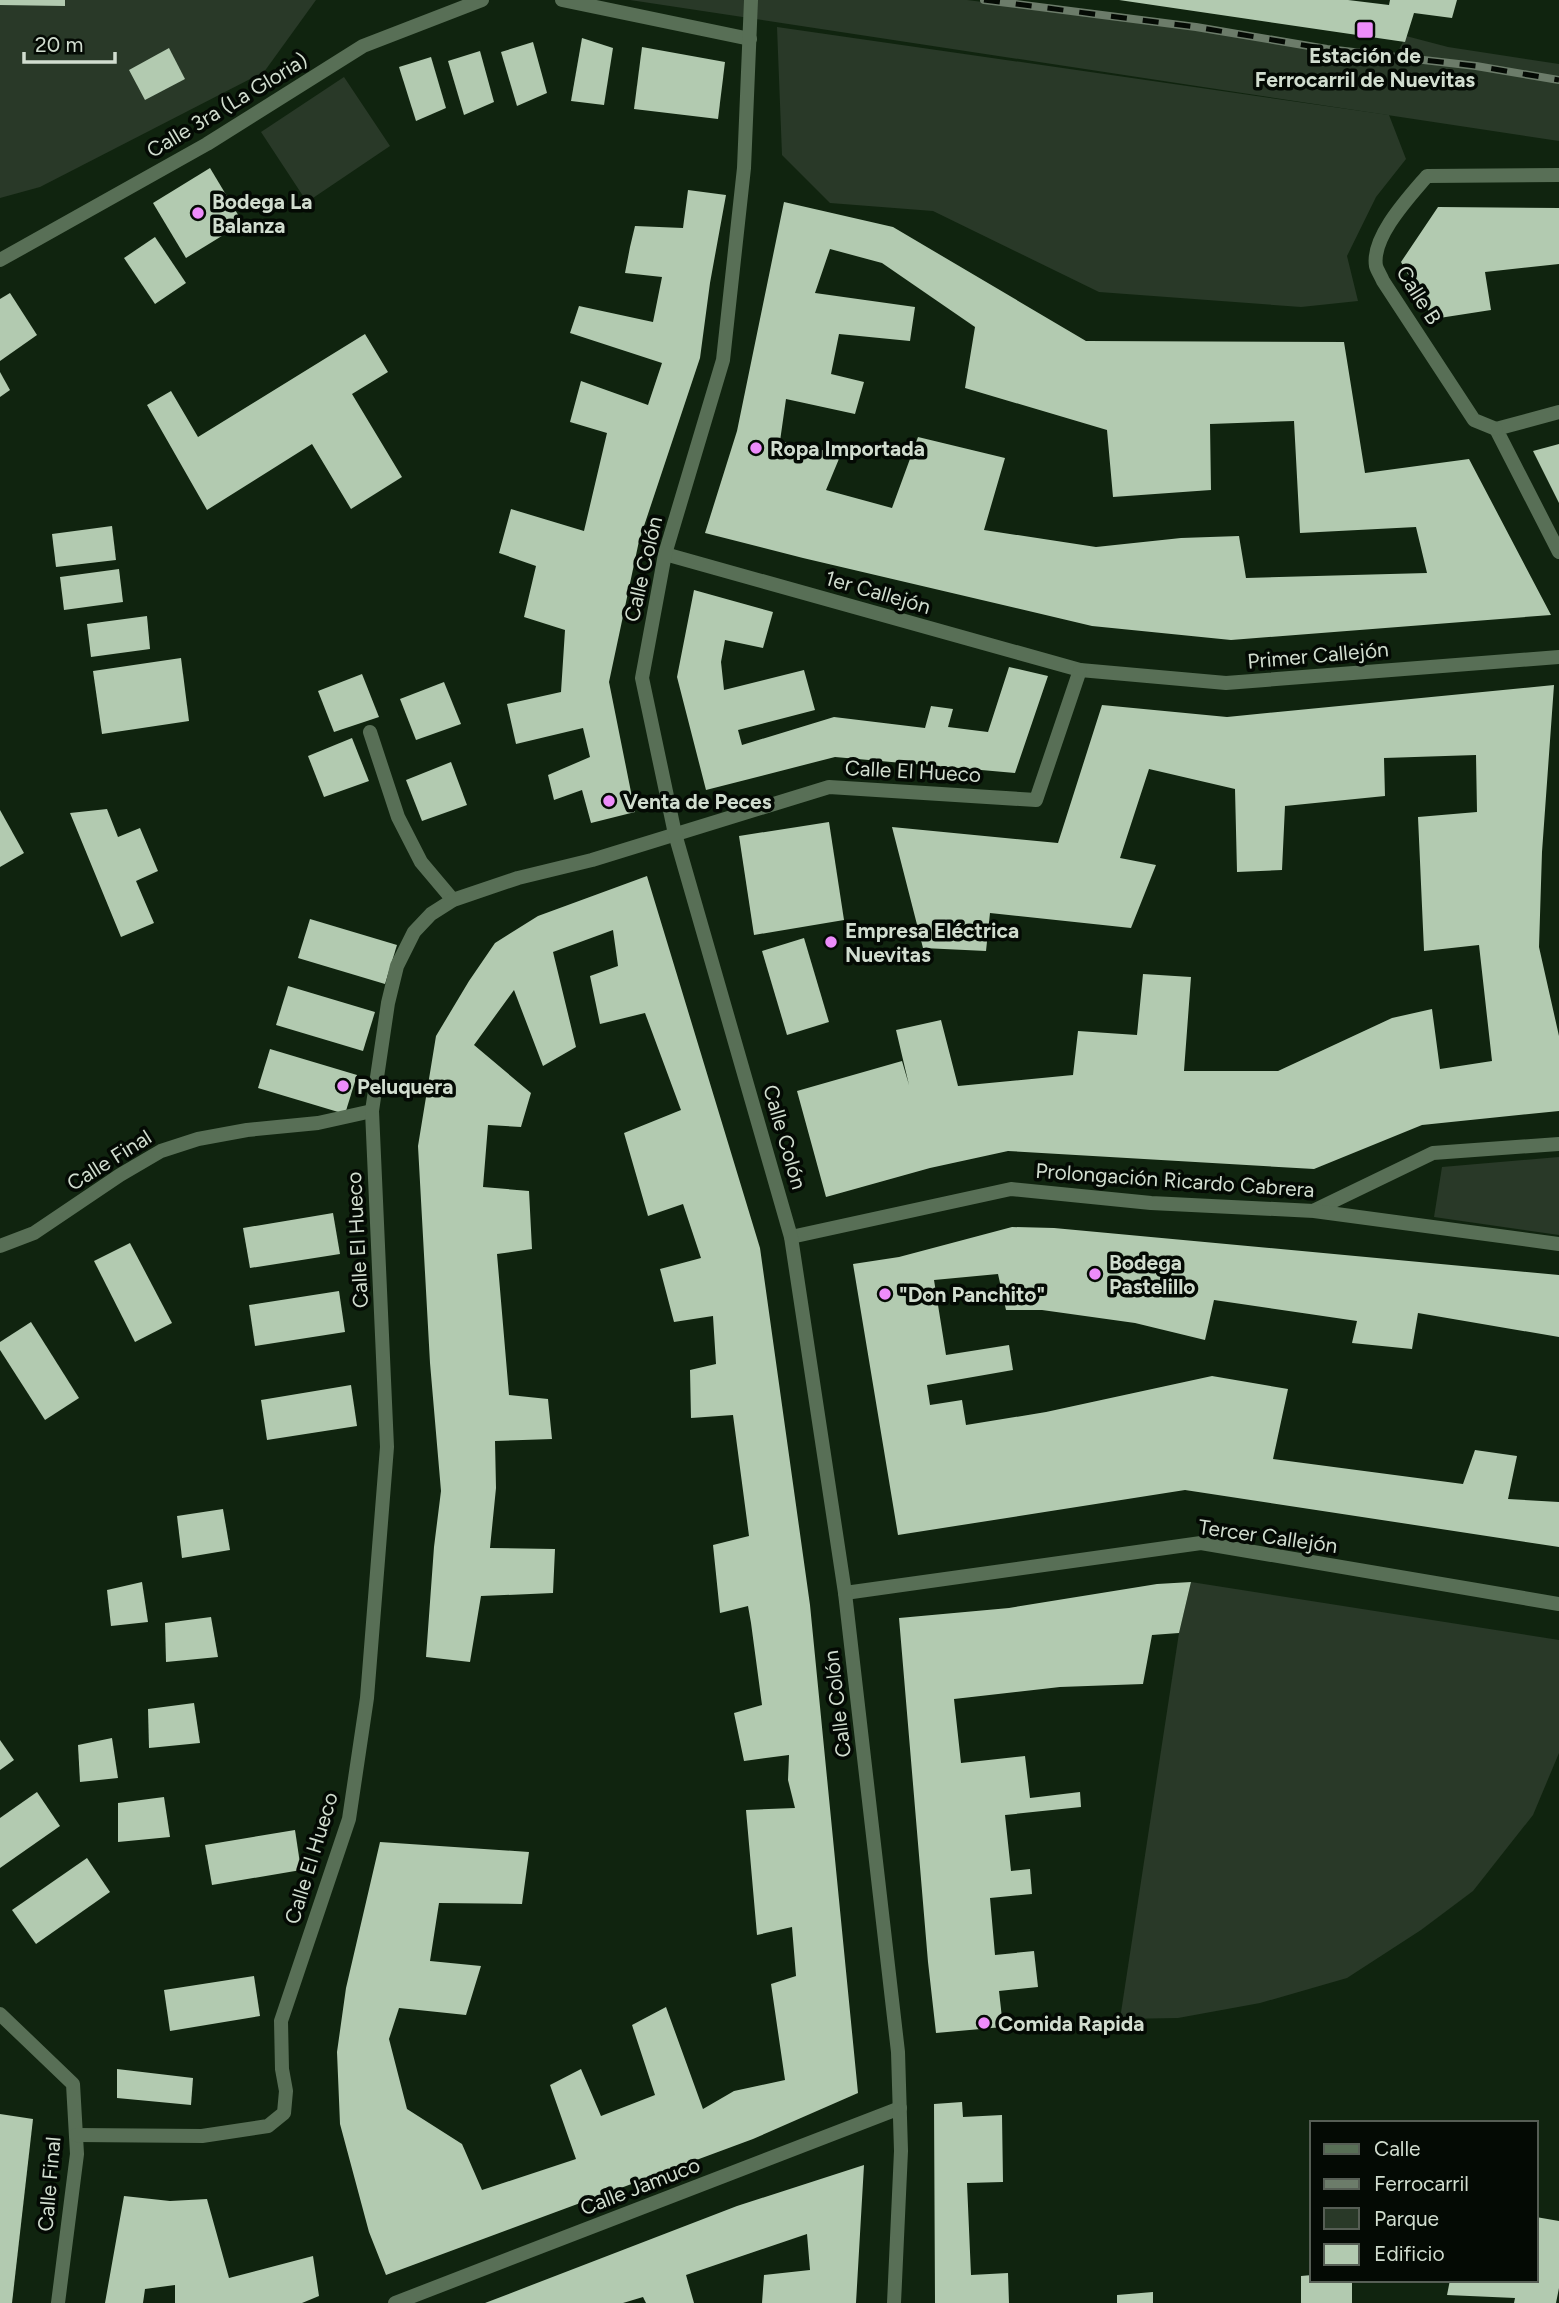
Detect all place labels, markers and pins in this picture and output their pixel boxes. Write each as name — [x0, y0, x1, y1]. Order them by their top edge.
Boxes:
marker: Estación de Ferrocarril de Nuevitas — [1355, 20, 1375, 40]
place label: Estación de Ferrocarril de Nuevitas — [1255, 43, 1475, 92]
place label: Bodega La Balanza — [212, 189, 312, 238]
marker: Bodega La Balanza — [190, 205, 206, 221]
place label: Ropa Importada — [770, 436, 925, 461]
marker: Ropa Importada — [748, 440, 764, 456]
place label: Venta de Peces — [623, 789, 772, 814]
marker: Venta de Peces — [601, 793, 617, 809]
place label: Empresa Eléctrica Nuevitas — [845, 918, 1019, 967]
marker: Empresa Eléctrica Nuevitas — [823, 934, 839, 950]
place label: Peluquera — [357, 1074, 453, 1099]
marker: Peluquera — [335, 1078, 351, 1094]
place label: Bodega Pastelillo — [1109, 1250, 1196, 1299]
marker: Bodega Pastelillo — [1087, 1266, 1103, 1282]
place label: "Don Panchito" — [899, 1282, 1045, 1307]
marker: "Don Panchito" — [877, 1286, 893, 1302]
place label: Comida Rapida — [998, 2011, 1144, 2036]
marker: Comida Rapida — [976, 2015, 992, 2031]

